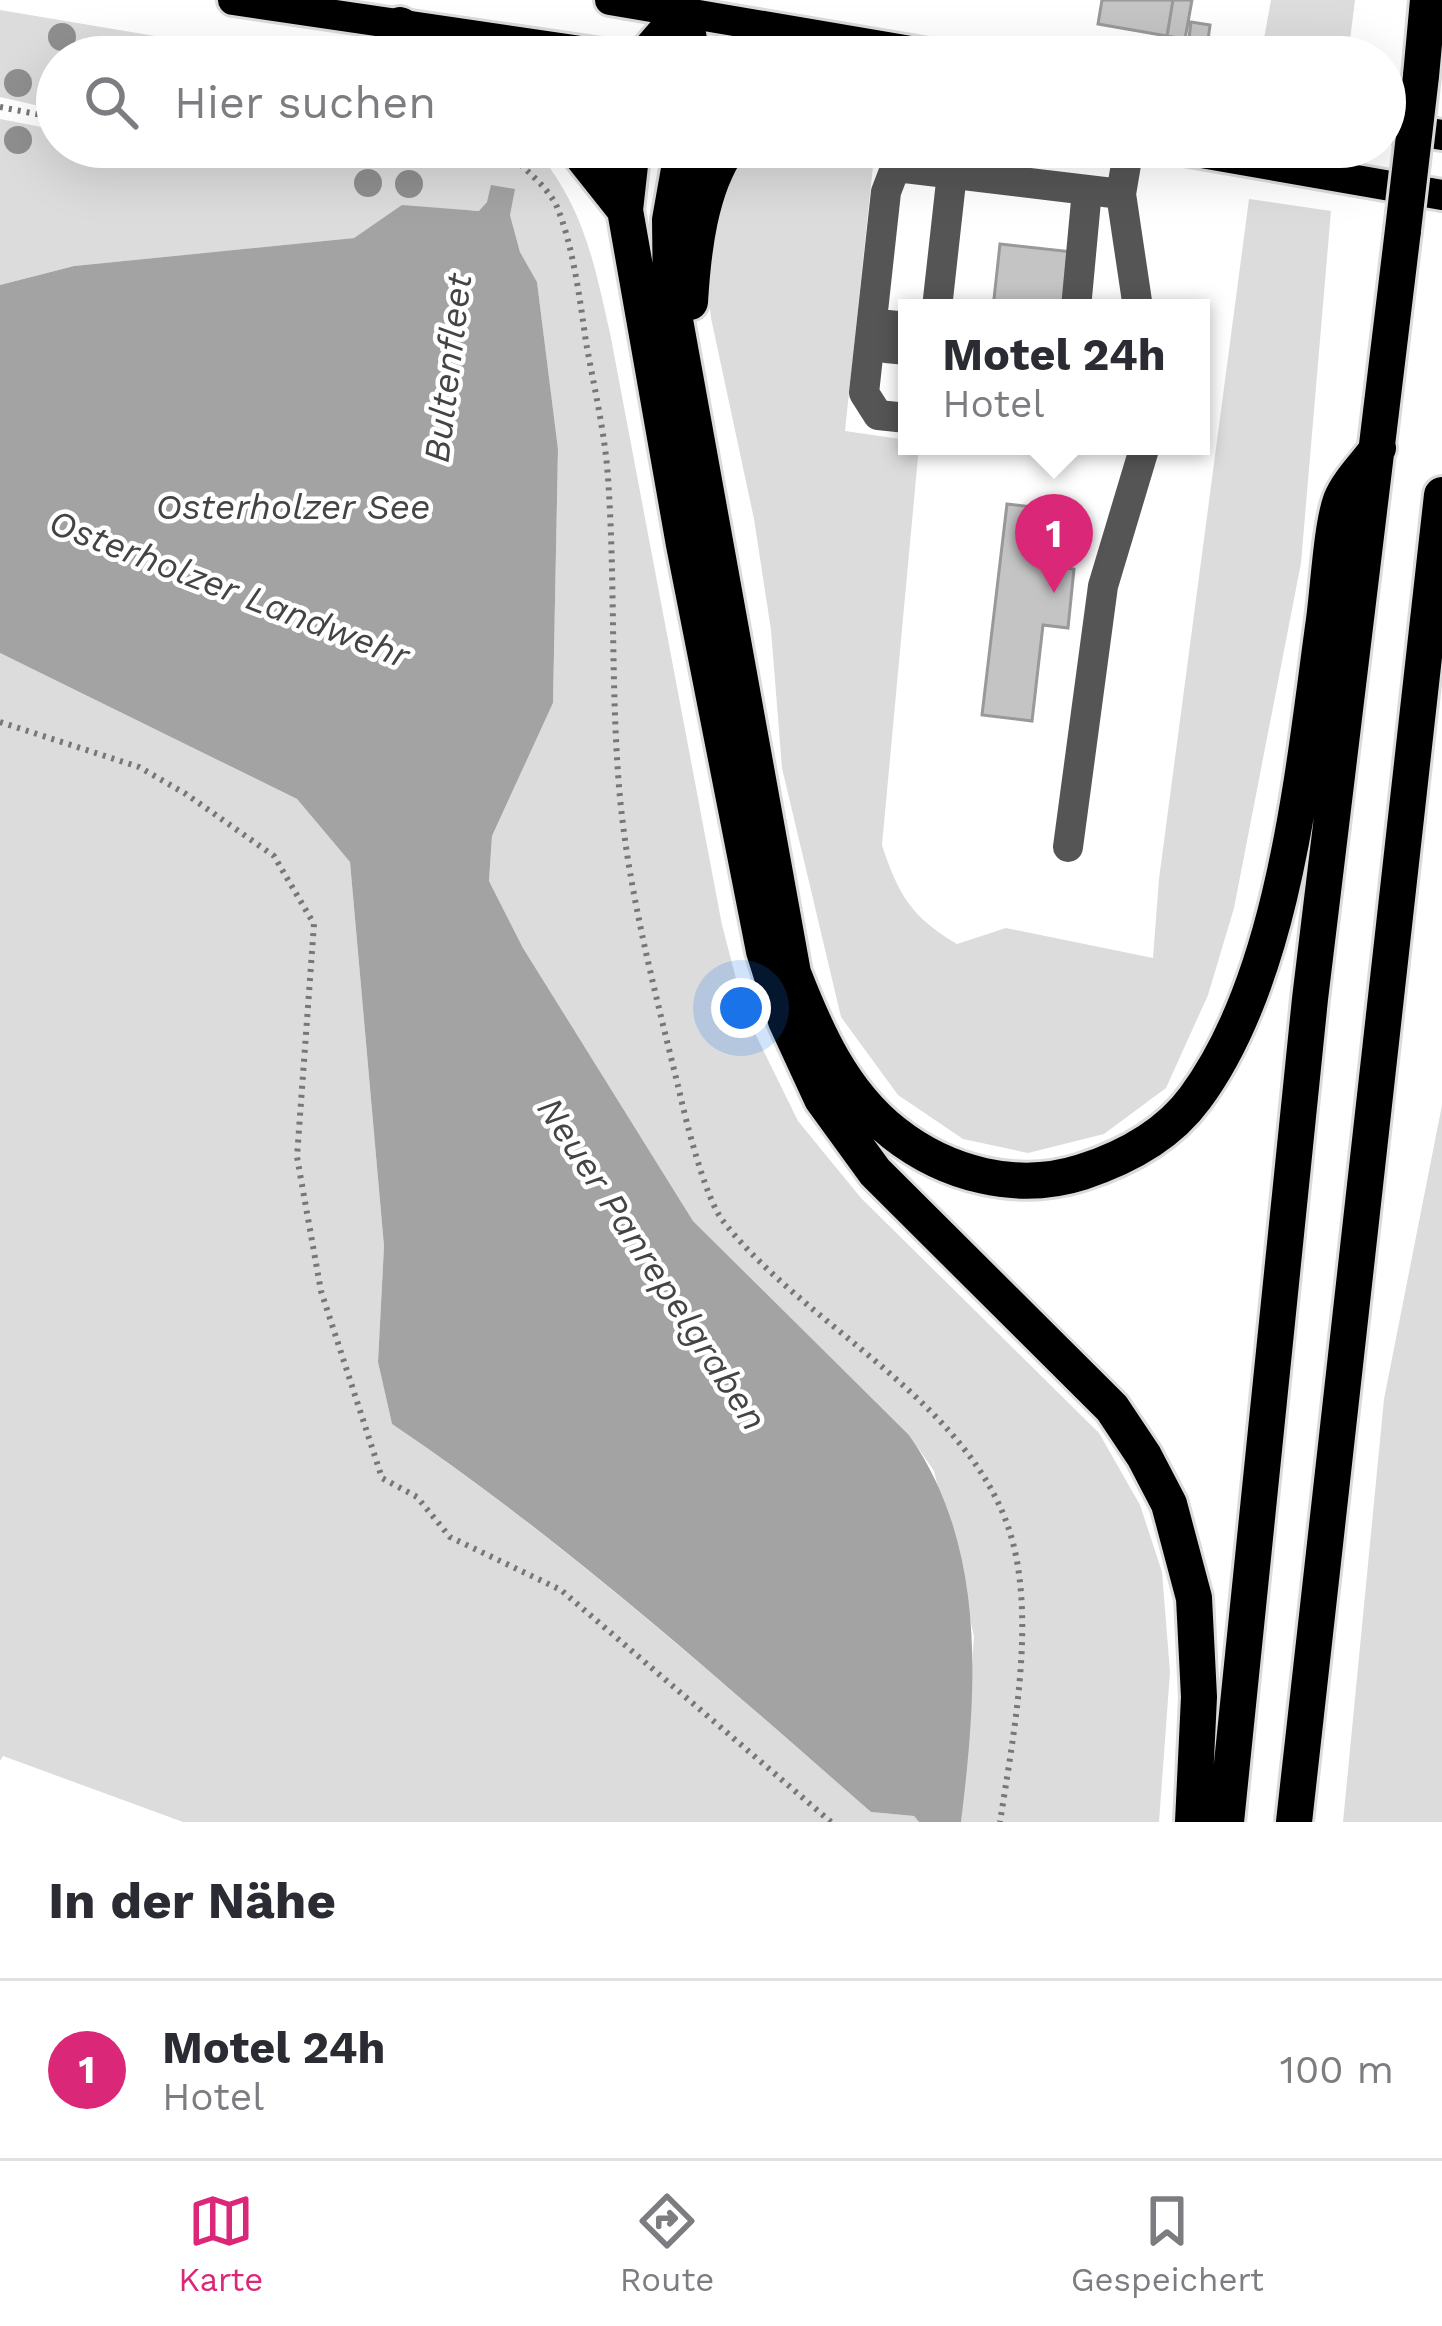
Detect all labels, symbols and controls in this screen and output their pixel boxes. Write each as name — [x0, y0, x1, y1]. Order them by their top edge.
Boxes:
search box — [36, 36, 1406, 168]
icon: search — [78, 69, 144, 135]
text: Hier suchen — [174, 76, 436, 129]
water label: Bultenfleet — [416, 269, 481, 465]
popup — [898, 299, 1210, 455]
text: Motel 24h — [942, 328, 1166, 381]
text: Hotel — [942, 381, 1044, 426]
water label: Osterholzer See — [155, 486, 431, 528]
pin: 1 — [1015, 494, 1093, 593]
water label: Osterholzer Landwehr — [43, 501, 417, 678]
your location — [711, 978, 771, 1038]
water label: Neuer Panrepelgraben — [529, 1090, 775, 1438]
text: In der Nähe — [48, 1871, 336, 1930]
text: Motel 24h — [162, 2021, 386, 2074]
text: 1 — [79, 2047, 95, 2092]
text: 100 m — [1280, 2047, 1394, 2092]
text: Hotel — [162, 2074, 264, 2119]
tab: Karte — [178, 2188, 263, 2299]
tab: Route — [620, 2188, 714, 2299]
tab: Gespeichert — [1071, 2188, 1264, 2299]

